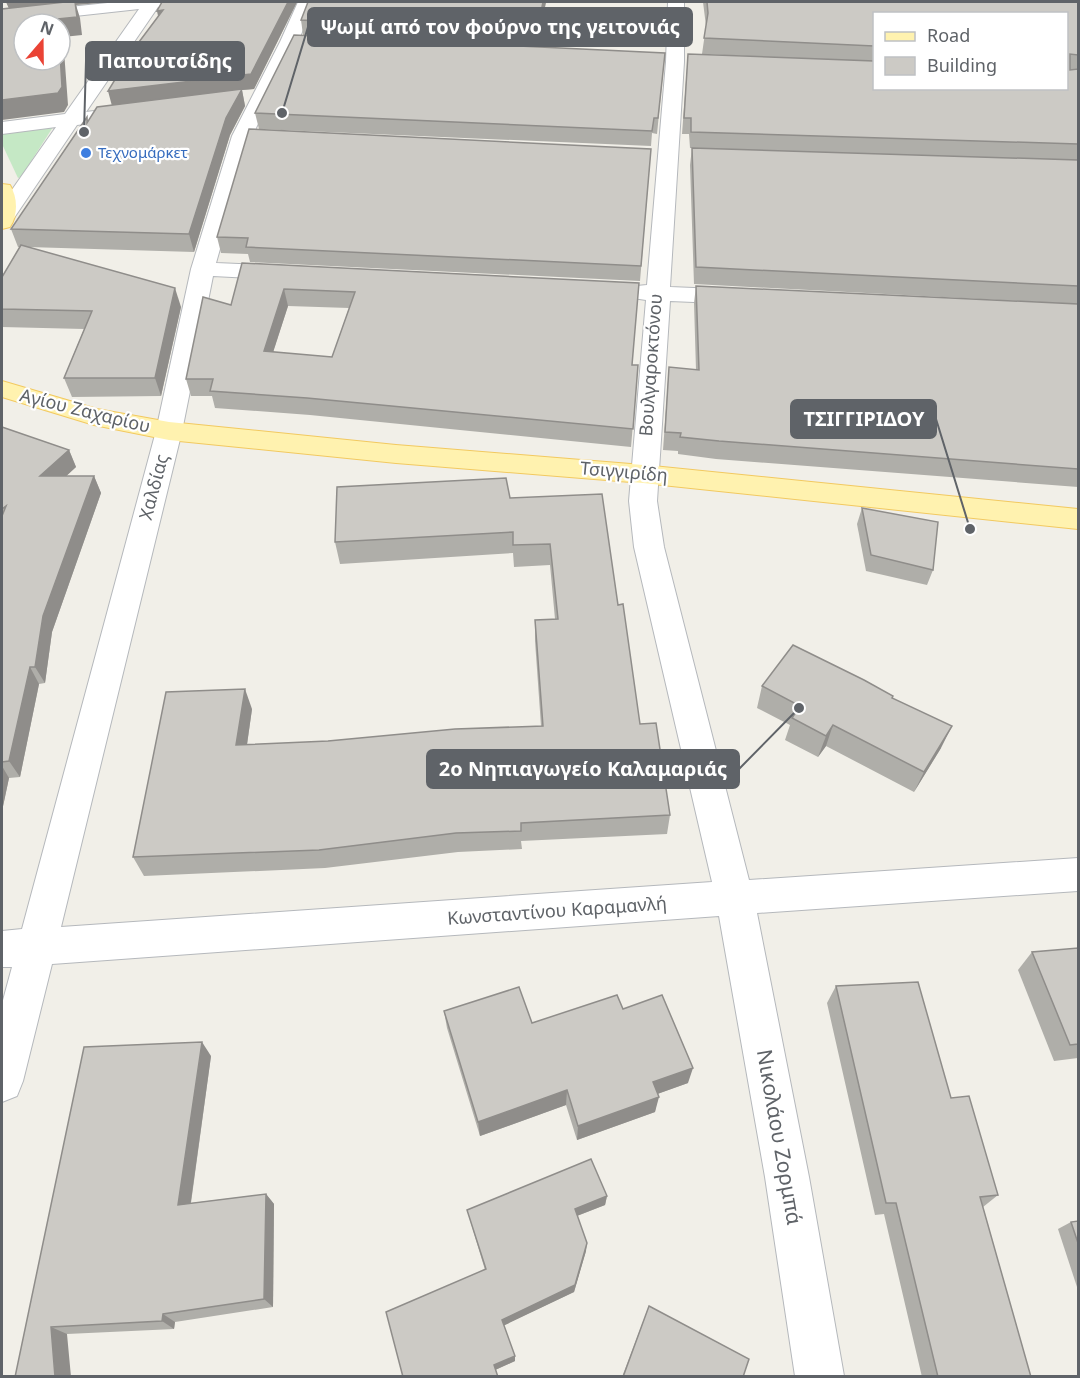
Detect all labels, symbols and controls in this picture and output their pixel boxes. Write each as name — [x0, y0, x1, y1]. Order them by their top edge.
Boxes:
callout: Ψωμί από τον φούρνο της γειτονιάς — [308, 8, 692, 46]
north arrow — [12, 12, 72, 72]
legend — [873, 12, 1068, 90]
text: Ψωμί από τον φούρνο της γειτονιάς — [320, 13, 680, 40]
text: N — [37, 15, 57, 40]
text: Road — [927, 23, 970, 47]
callout: Παπουτσίδης — [86, 42, 244, 80]
text: Παπουτσίδης — [98, 47, 232, 74]
text: Building — [927, 53, 997, 77]
place label: Τεχνομάρκετ — [98, 142, 188, 162]
marker: Τεχνομάρκετ — [79, 146, 93, 160]
street label: Βουλγαροκτόνου — [633, 293, 667, 437]
street label: Αγίου Ζαχαρίου — [18, 382, 153, 438]
callout: ΤΣΙΓΓΙΡΙΔΟΥ — [791, 400, 936, 438]
text: ΤΣΙΓΓΙΡΙΔΟΥ — [803, 405, 925, 432]
street label: Χαλδίας — [133, 451, 173, 522]
street label: Τσιγγιρίδη — [579, 455, 669, 487]
callout: 2ο Νηπιαγωγείο Καλαμαριάς — [427, 750, 739, 788]
text: 2ο Νηπιαγωγείο Καλαμαριάς — [439, 755, 727, 782]
street label: Κωνσταντίνου Καραμανλή — [446, 890, 668, 930]
street label: Νικολάου Ζορμπά — [751, 1047, 809, 1227]

